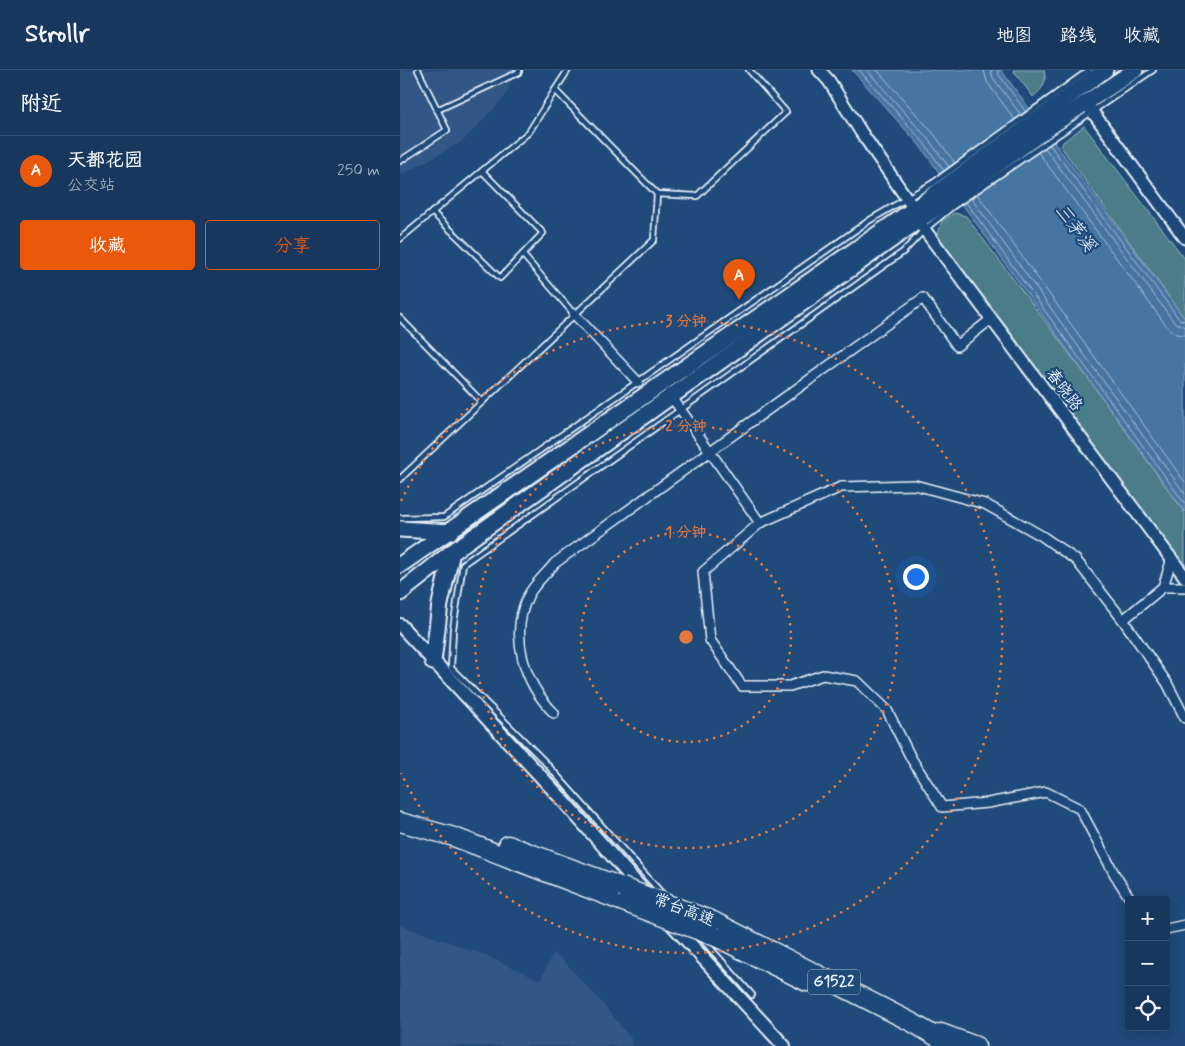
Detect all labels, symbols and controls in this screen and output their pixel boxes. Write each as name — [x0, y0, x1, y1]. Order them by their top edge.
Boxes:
text: Strollr — [25, 19, 89, 50]
text: 地图 — [996, 24, 1032, 48]
text: 路线 — [1060, 24, 1096, 48]
text: 收藏 — [1124, 24, 1160, 48]
text: 附近 — [20, 90, 62, 118]
text: 天都花园 — [67, 148, 143, 173]
text: A — [31, 160, 41, 181]
text: 250 m — [337, 160, 380, 181]
text: 公交站 — [67, 175, 115, 196]
water label: 三茅溪 — [1049, 199, 1101, 258]
button: 收藏 — [20, 220, 195, 270]
button: 分享 — [205, 220, 380, 270]
pin: A — [723, 259, 755, 300]
text: 3 分钟 — [666, 312, 706, 332]
street label: 春晓路 — [1041, 365, 1087, 415]
text: 2 分钟 — [665, 417, 707, 437]
text: 1 分钟 — [666, 523, 706, 543]
your location — [903, 564, 929, 590]
centre of rings — [677, 628, 695, 646]
street label: 常台高速 — [650, 889, 718, 931]
map controls — [1125, 896, 1170, 1031]
button: + — [1125, 896, 1170, 941]
button: − — [1125, 941, 1170, 986]
road number: G1522 — [808, 970, 860, 994]
button: locate — [1125, 986, 1170, 1031]

